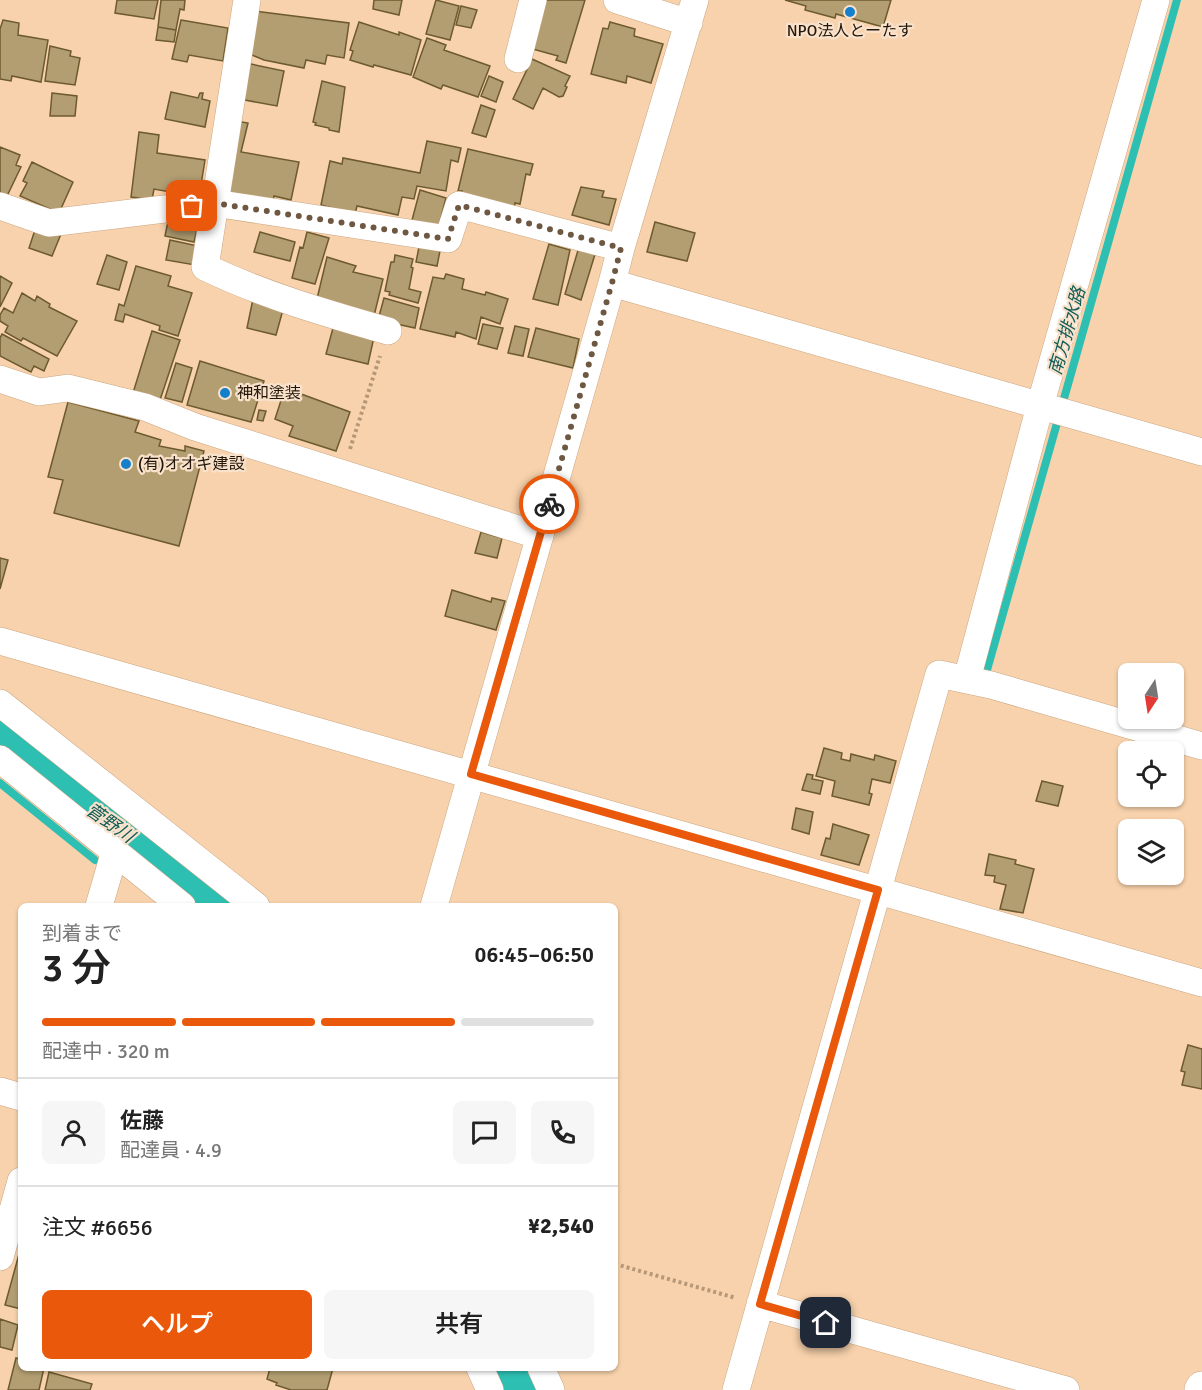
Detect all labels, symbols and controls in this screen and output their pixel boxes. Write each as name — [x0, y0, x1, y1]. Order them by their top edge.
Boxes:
marker: NPO法人とーたす — [843, 5, 857, 19]
place label: NPO法人とーたす — [787, 21, 913, 41]
pin — [166, 180, 217, 231]
icon: bag — [175, 189, 208, 222]
water label: 南方排水路 — [1044, 283, 1091, 377]
place label: 神和塗装 — [237, 383, 301, 403]
marker: 神和塗装 — [218, 386, 232, 400]
place label: (有)オオギ建設 — [138, 454, 245, 474]
marker: (有)オオギ建設 — [119, 457, 133, 471]
courier — [519, 474, 579, 534]
icon: bike — [533, 488, 566, 521]
north arrow — [1118, 663, 1184, 729]
map controls — [1118, 663, 1184, 885]
button: locate — [1118, 741, 1184, 807]
water label: 菅野川 — [82, 799, 140, 849]
button: layers — [1118, 819, 1184, 885]
text: 到着まで — [42, 921, 122, 946]
text: 06:45–06:50 — [475, 941, 594, 968]
text: 3 分 — [42, 944, 111, 992]
text: 配達中 · 320 m — [42, 1039, 170, 1064]
button: person — [42, 1101, 105, 1164]
button: chat — [453, 1101, 516, 1164]
button: phone — [531, 1101, 594, 1164]
text: 佐藤 — [120, 1107, 164, 1134]
text: 配達員 · 4.9 — [120, 1138, 222, 1163]
text: ¥2,540 — [528, 1212, 594, 1239]
text: 注文 #6656 — [42, 1214, 153, 1241]
button: ヘルプ — [42, 1290, 312, 1359]
button: 共有 — [324, 1290, 594, 1359]
pin — [800, 1297, 851, 1348]
icon: home — [809, 1306, 842, 1339]

